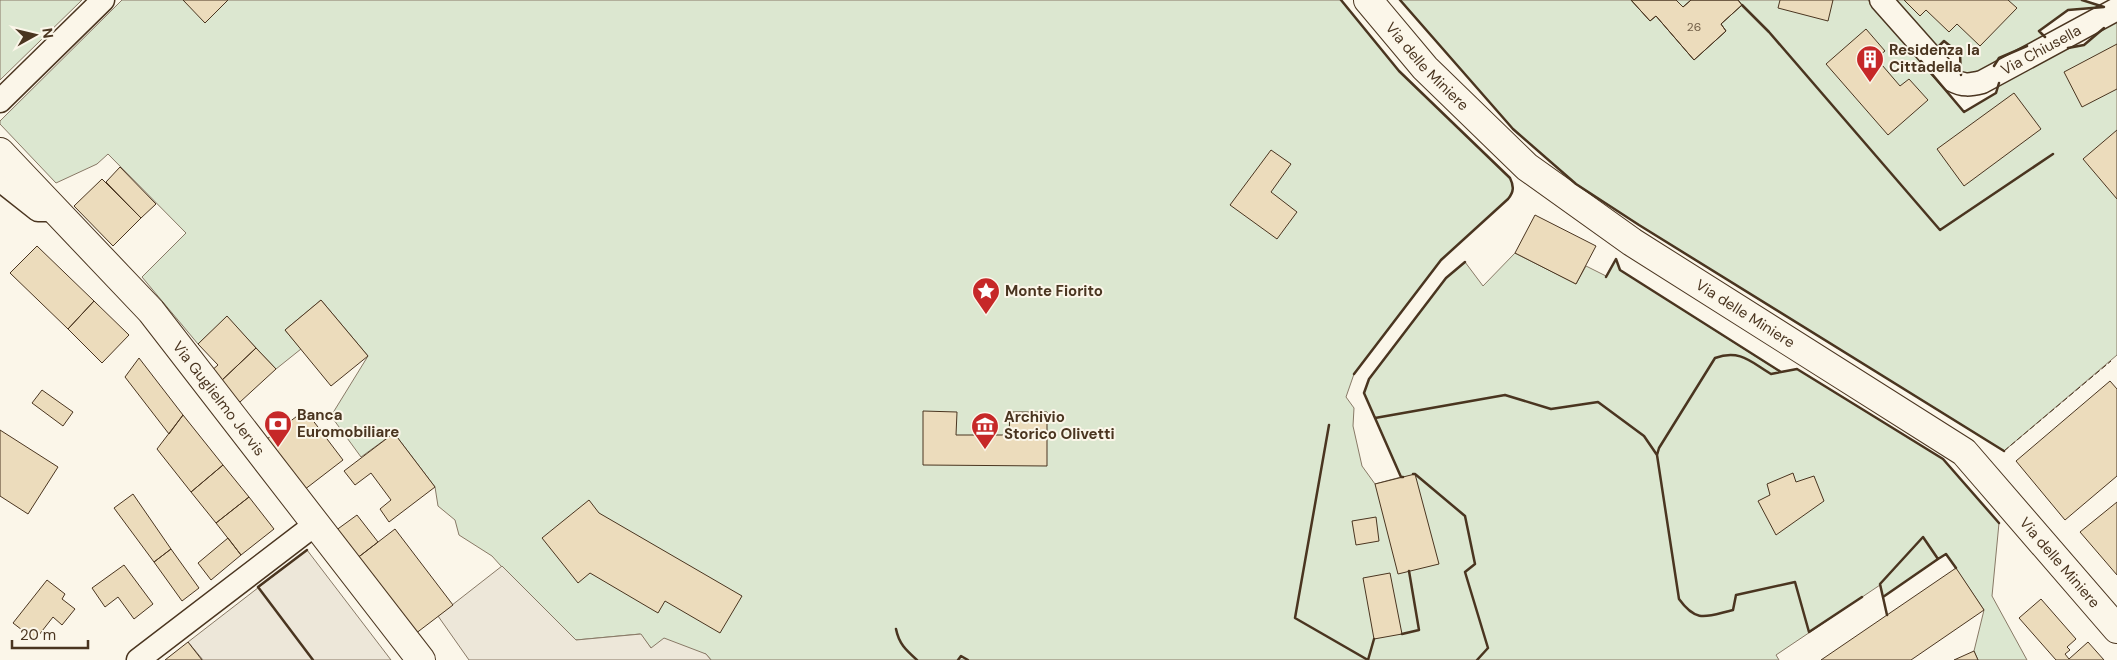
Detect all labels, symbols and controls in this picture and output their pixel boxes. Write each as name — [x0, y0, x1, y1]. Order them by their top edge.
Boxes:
north arrow — [10, 10, 60, 60]
street label: Via delle Miniere — [1381, 18, 1473, 115]
house number: 26 — [1687, 19, 1701, 35]
street label: Via Chiusella — [1997, 20, 2085, 80]
text: N — [38, 27, 57, 40]
place label: Residenza la Cittadella — [1889, 40, 1980, 77]
building icon: Residenza la Cittadella — [1855, 44, 1885, 83]
street label: Via delle Miniere — [1692, 275, 1799, 353]
place icon: Monte Fiorito — [971, 276, 1001, 315]
place label: Monte Fiorito — [1005, 281, 1103, 301]
street label: Via Guglielmo Jervis — [168, 337, 269, 460]
place label: Banca Euromobiliare — [297, 405, 399, 442]
place label: Archivio Storico Olivetti — [1004, 407, 1115, 444]
bank icon: Banca Euromobiliare — [263, 409, 293, 448]
museum icon: Archivio Storico Olivetti — [970, 411, 1000, 450]
street label: Via delle Miniere — [2015, 513, 2104, 612]
scale bar — [12, 618, 89, 650]
text: 20 m — [20, 625, 56, 645]

